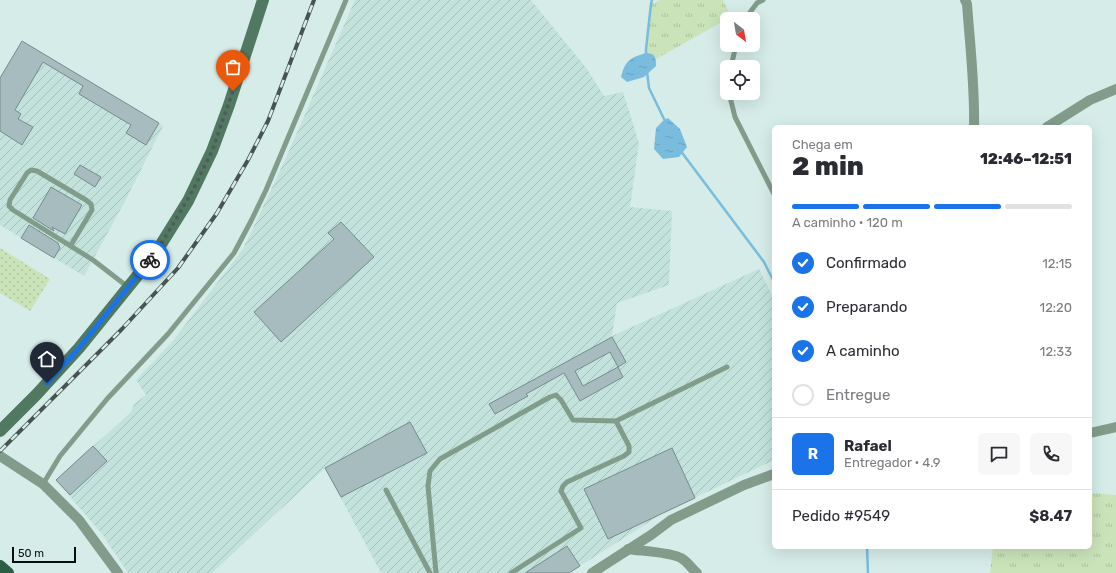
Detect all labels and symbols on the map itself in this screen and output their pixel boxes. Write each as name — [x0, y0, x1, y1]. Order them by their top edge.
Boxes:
north arrow — [720, 12, 760, 52]
pin — [216, 50, 250, 91]
courier — [130, 240, 170, 280]
pin — [30, 342, 64, 383]
scale bar — [12, 545, 76, 564]

